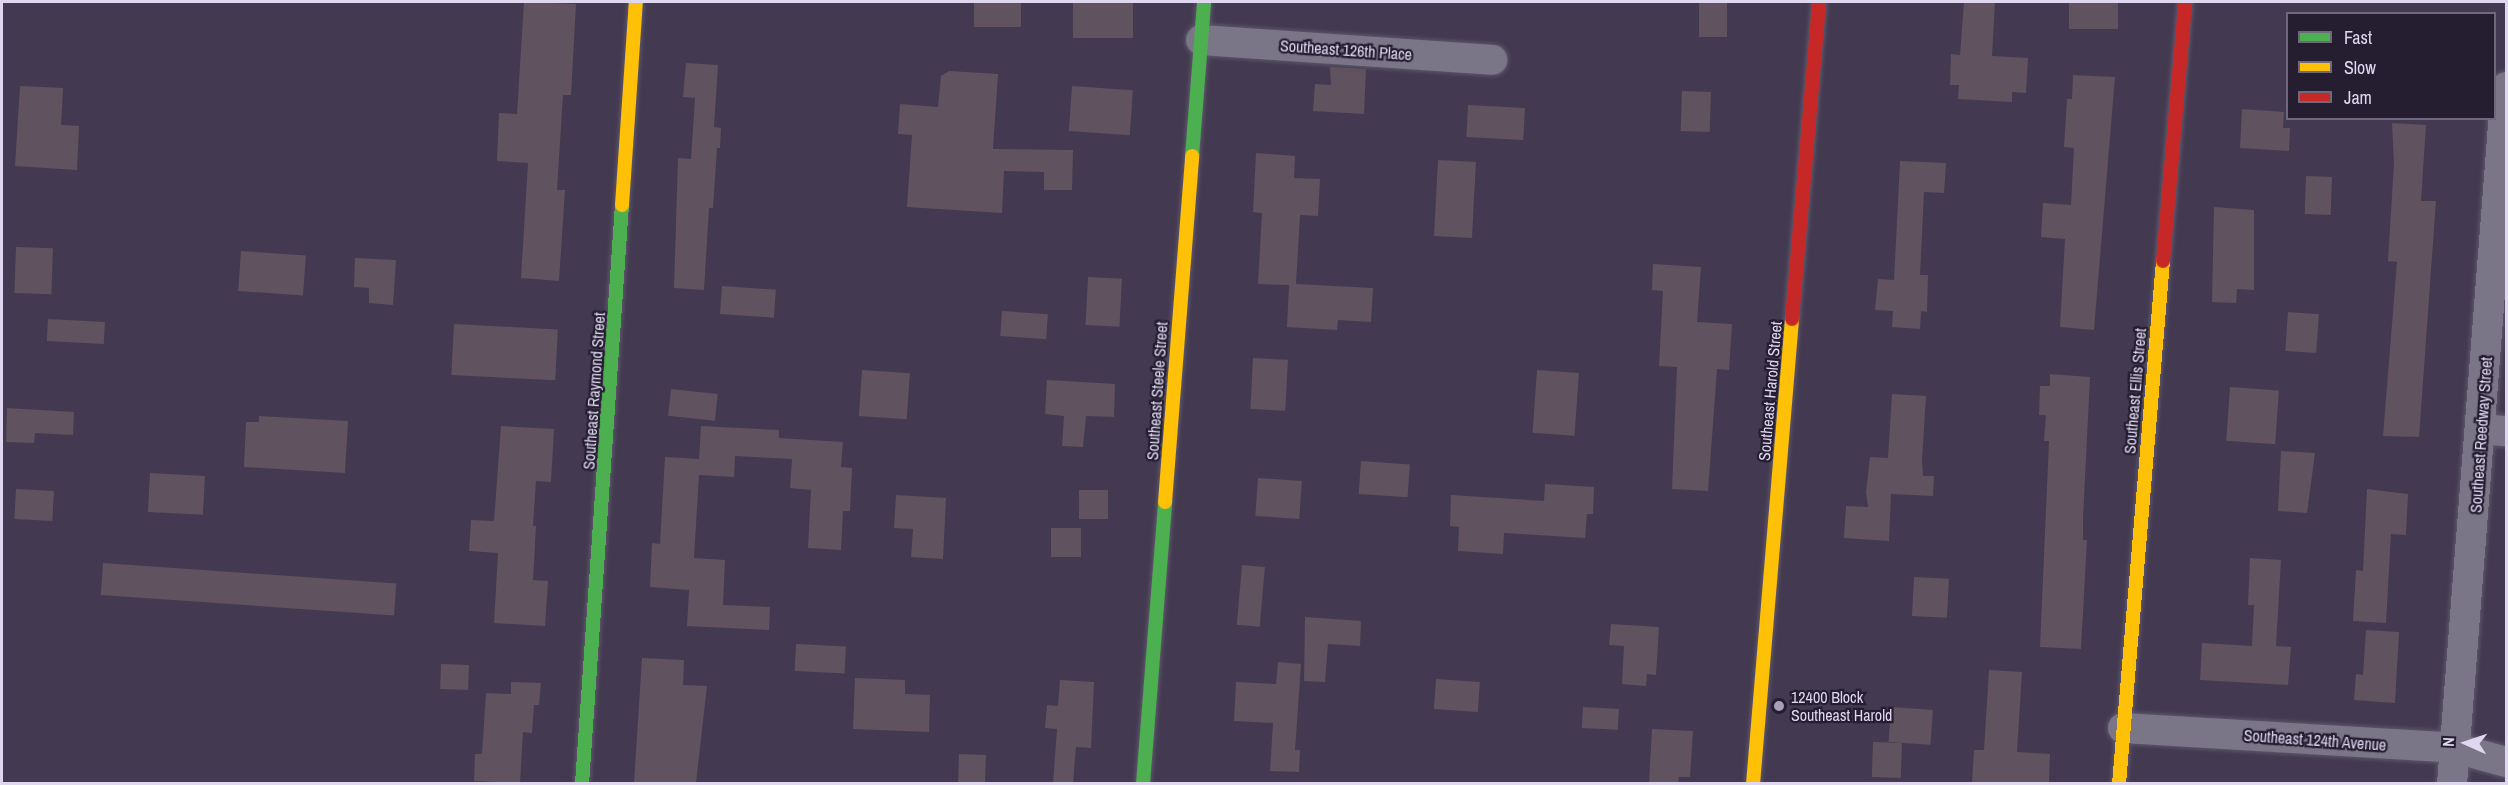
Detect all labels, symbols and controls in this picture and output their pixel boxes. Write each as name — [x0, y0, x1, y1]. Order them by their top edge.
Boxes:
legend — [2286, 12, 2496, 120]
text: Fast — [2344, 25, 2372, 50]
street label: Southeast 126th Place — [1279, 36, 1413, 64]
text: Slow — [2344, 55, 2376, 80]
text: Jam — [2344, 85, 2372, 110]
street label: Southeast Raymond Street — [579, 312, 609, 470]
street label: Southeast Harold Street — [1754, 320, 1786, 462]
street label: Southeast Steele Street — [1143, 321, 1171, 461]
street label: Southeast Ellis Street — [2120, 327, 2150, 455]
street label: Southeast Reedway Street — [2466, 356, 2496, 514]
place label: 12400 Block Southeast Harold — [1791, 687, 1892, 725]
marker: 12400 Block Southeast Harold — [1772, 699, 1786, 713]
north arrow — [2436, 713, 2496, 773]
street label: Southeast 124th Avenue — [2243, 725, 2387, 755]
text: N — [2437, 737, 2459, 747]

